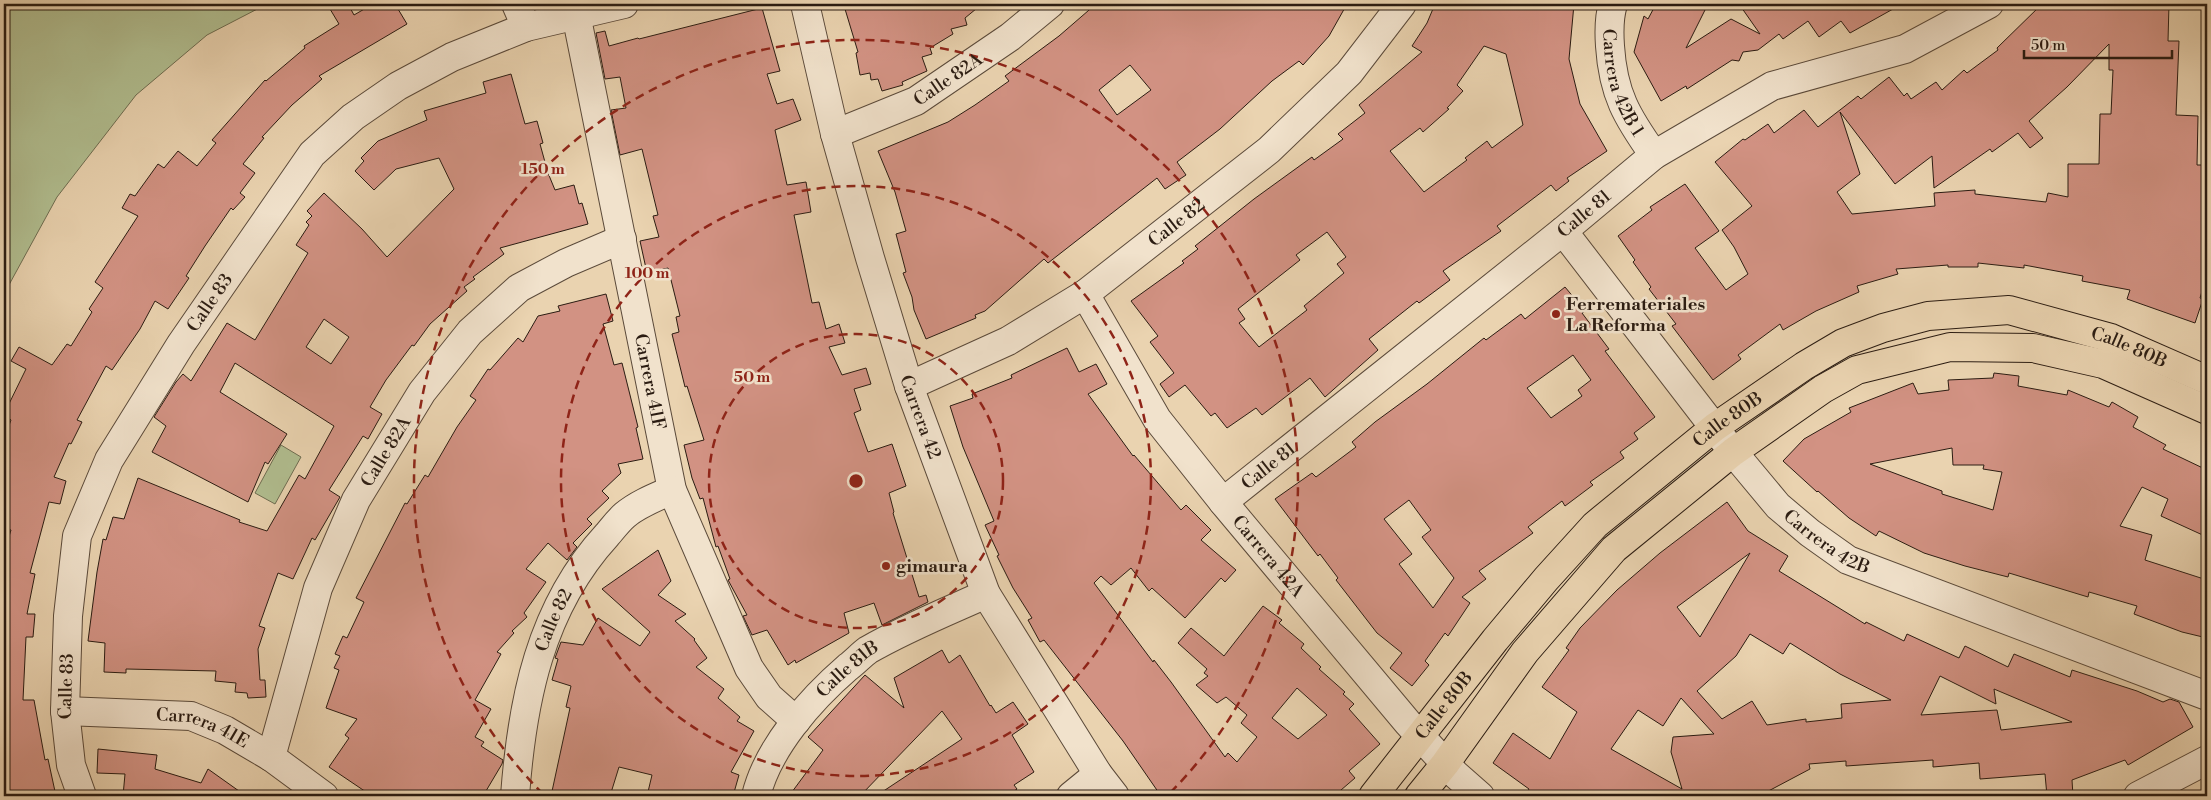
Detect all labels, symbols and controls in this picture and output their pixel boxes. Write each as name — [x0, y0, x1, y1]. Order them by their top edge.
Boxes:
street label: Carrera 42B 1 — [1598, 28, 1650, 141]
scale bar — [2024, 28, 2171, 60]
text: 50 m — [2031, 36, 2065, 55]
street label: Calle 82A — [909, 47, 987, 111]
text: 150 m — [521, 160, 565, 179]
street label: Calle 81 — [1552, 184, 1616, 243]
street label: Calle 82 — [1143, 193, 1210, 252]
text: 100 m — [625, 264, 670, 283]
street label: Calle 83 — [181, 269, 238, 336]
place label: Ferremateriales La Reforma — [1566, 293, 1705, 337]
marker: Ferremateriales La Reforma — [1550, 308, 1562, 320]
street label: Calle 80B — [2089, 322, 2171, 373]
street label: Carrera 41F — [629, 332, 671, 432]
text: 50 m — [734, 368, 770, 387]
street label: Carrera 42 — [895, 372, 946, 462]
street label: Calle 80B — [1688, 386, 1767, 452]
street label: Calle 82A — [355, 412, 416, 491]
street label: Calle 81 — [1236, 437, 1300, 495]
centre of rings — [847, 472, 865, 490]
street label: Carrera 42B — [1779, 504, 1873, 579]
street label: Carrera 42A — [1227, 510, 1310, 603]
place label: gimaura — [896, 555, 968, 578]
marker: gimaura — [880, 560, 892, 572]
street label: Calle 82 — [530, 585, 577, 654]
street label: Calle 81B — [811, 635, 882, 702]
street label: Calle 83 — [53, 653, 78, 720]
street label: Calle 80B — [1410, 667, 1478, 744]
street label: Carrera 41E — [156, 703, 253, 753]

